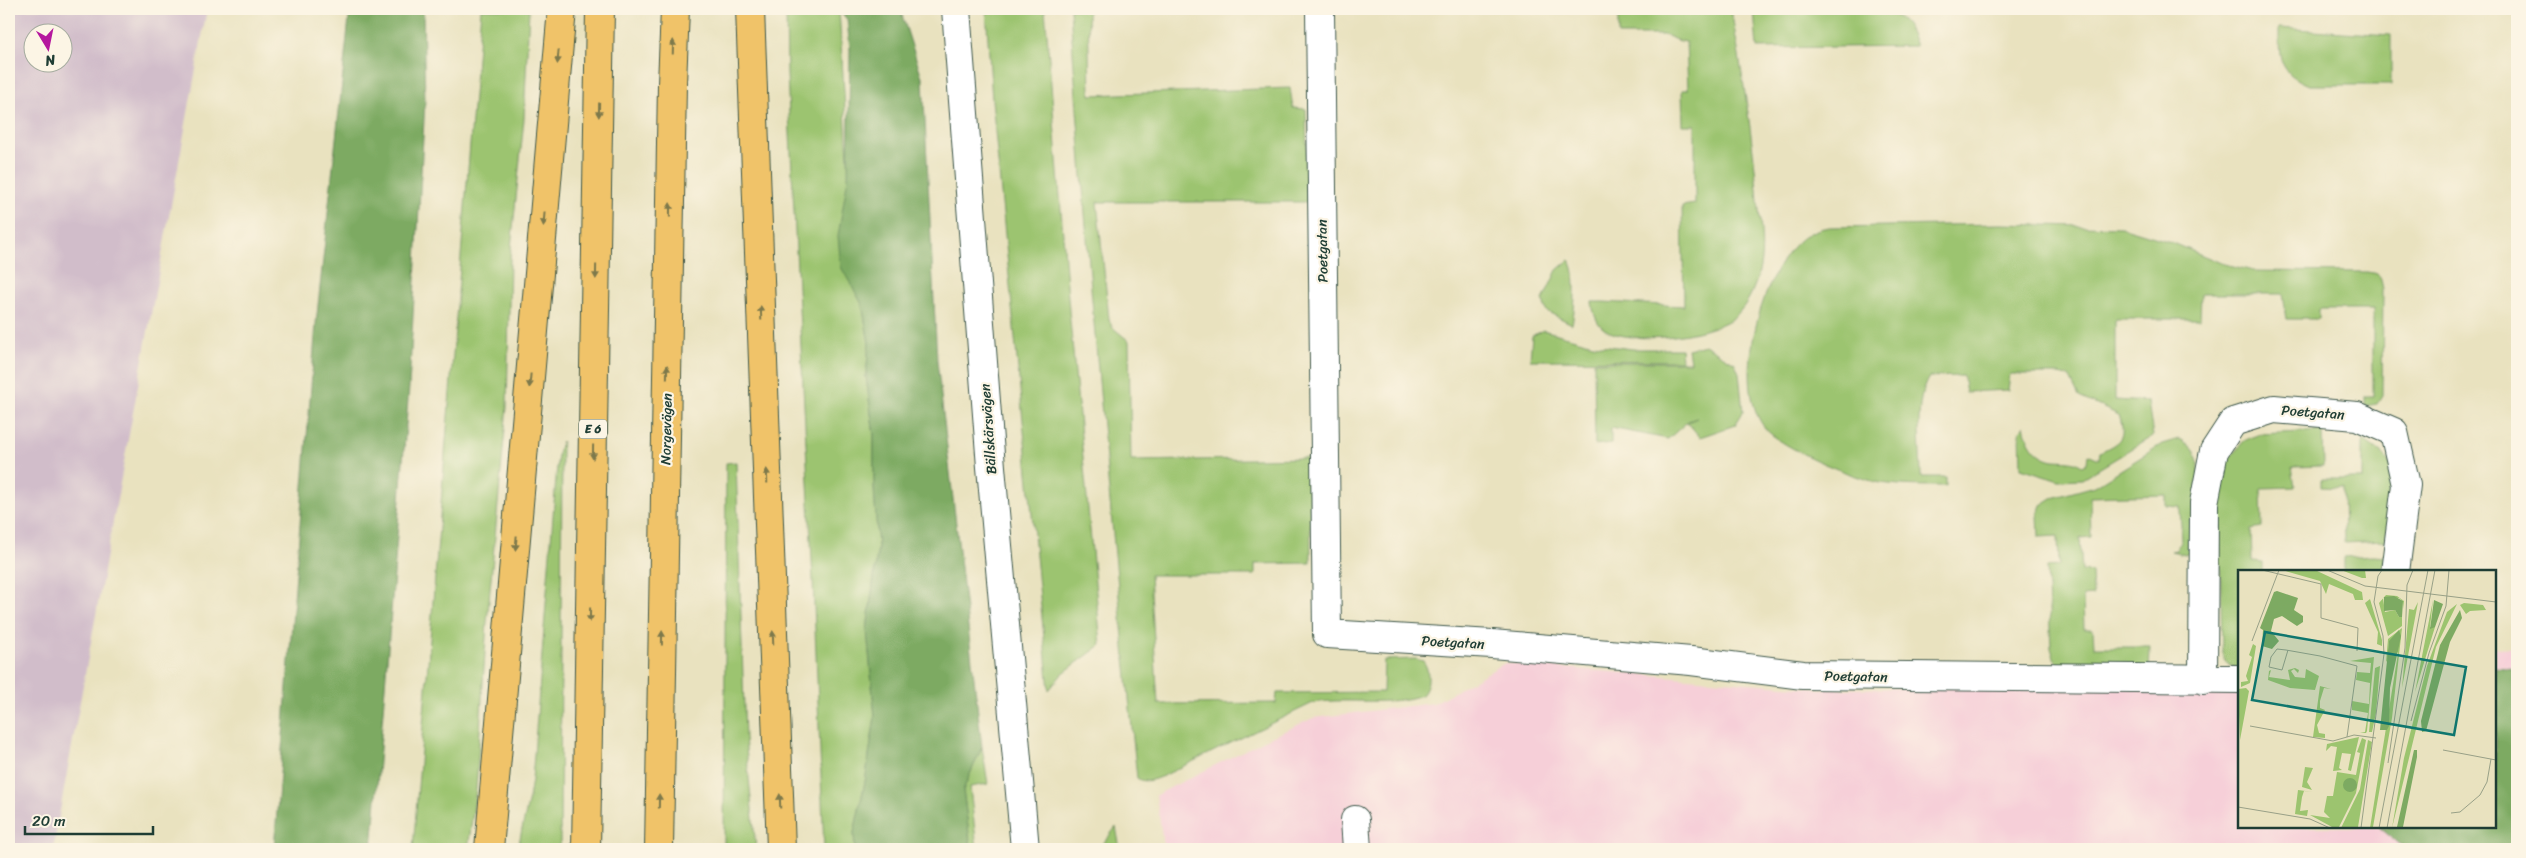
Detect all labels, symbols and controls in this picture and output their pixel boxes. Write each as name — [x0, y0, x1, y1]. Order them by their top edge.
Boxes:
north arrow — [22, 22, 72, 72]
one-way arrow — [670, 39, 678, 55]
text: N — [43, 47, 58, 74]
one-way arrow — [554, 50, 562, 66]
one-way arrow — [595, 102, 603, 118]
one-way arrow — [666, 201, 674, 217]
one-way arrow — [540, 212, 548, 228]
street label: Poetgatan — [1309, 219, 1336, 283]
one-way arrow — [592, 265, 600, 281]
one-way arrow — [757, 305, 765, 321]
one-way arrow — [663, 364, 671, 380]
one-way arrow — [526, 373, 534, 389]
street label: Bällskärsvägen — [973, 382, 1004, 475]
street label: Norgevägen — [653, 392, 680, 465]
street label: Poetgatan — [2281, 398, 2346, 427]
road number: E 6 — [579, 419, 607, 438]
one-way arrow — [589, 445, 597, 461]
one-way arrow — [763, 468, 771, 484]
one-way arrow — [512, 535, 520, 551]
inset map — [2238, 570, 2496, 828]
one-way arrow — [586, 607, 594, 623]
street label: Poetgatan — [1421, 628, 1486, 657]
one-way arrow — [658, 630, 666, 646]
one-way arrow — [769, 630, 777, 646]
street label: Poetgatan — [1824, 663, 1888, 690]
one-way arrow — [655, 792, 663, 808]
one-way arrow — [775, 792, 783, 808]
scale bar — [25, 803, 152, 835]
text: 20 m — [32, 808, 66, 834]

